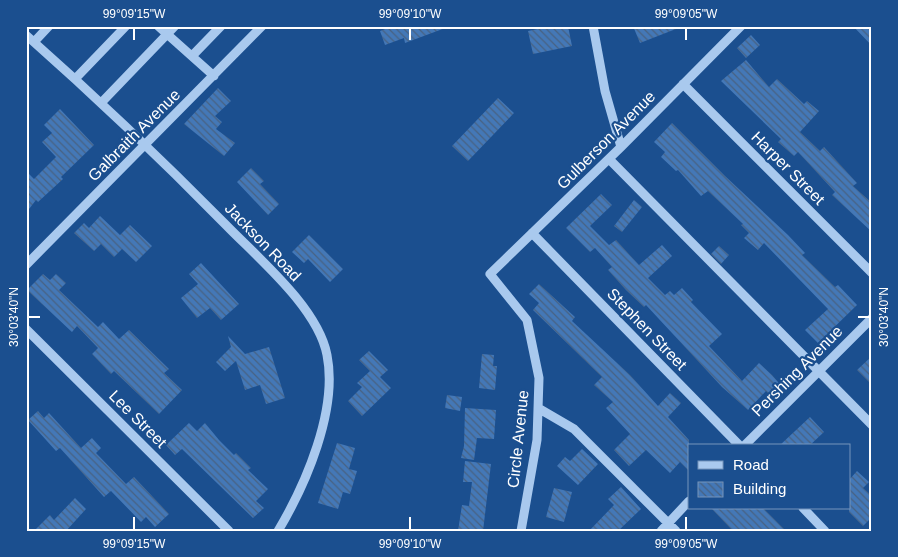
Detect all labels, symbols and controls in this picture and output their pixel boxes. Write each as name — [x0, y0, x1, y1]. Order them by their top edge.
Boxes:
text: 99°09'15"W — [103, 7, 166, 21]
text: 99°09'10"W — [379, 7, 442, 21]
text: 99°09'05"W — [655, 7, 718, 21]
street label: Galbraith Avenue — [85, 86, 183, 184]
street label: Gulberson Avenue — [554, 87, 659, 192]
street label: Harper Street — [748, 128, 828, 208]
street label: Jackson Road — [222, 200, 304, 284]
street label: Stephen Street — [604, 285, 691, 374]
text: 30°03'40"N — [7, 287, 21, 347]
text: 30°03'40"N — [877, 287, 891, 347]
street label: Pershing Avenue — [748, 322, 846, 420]
street label: Lee Street — [106, 387, 171, 452]
street label: Circle Avenue — [504, 389, 532, 489]
legend — [688, 444, 850, 510]
text: Road — [733, 456, 769, 473]
text: Building — [733, 480, 786, 497]
text: 99°09'15"W — [103, 537, 166, 551]
text: 99°09'10"W — [379, 537, 442, 551]
text: 99°09'05"W — [655, 537, 718, 551]

